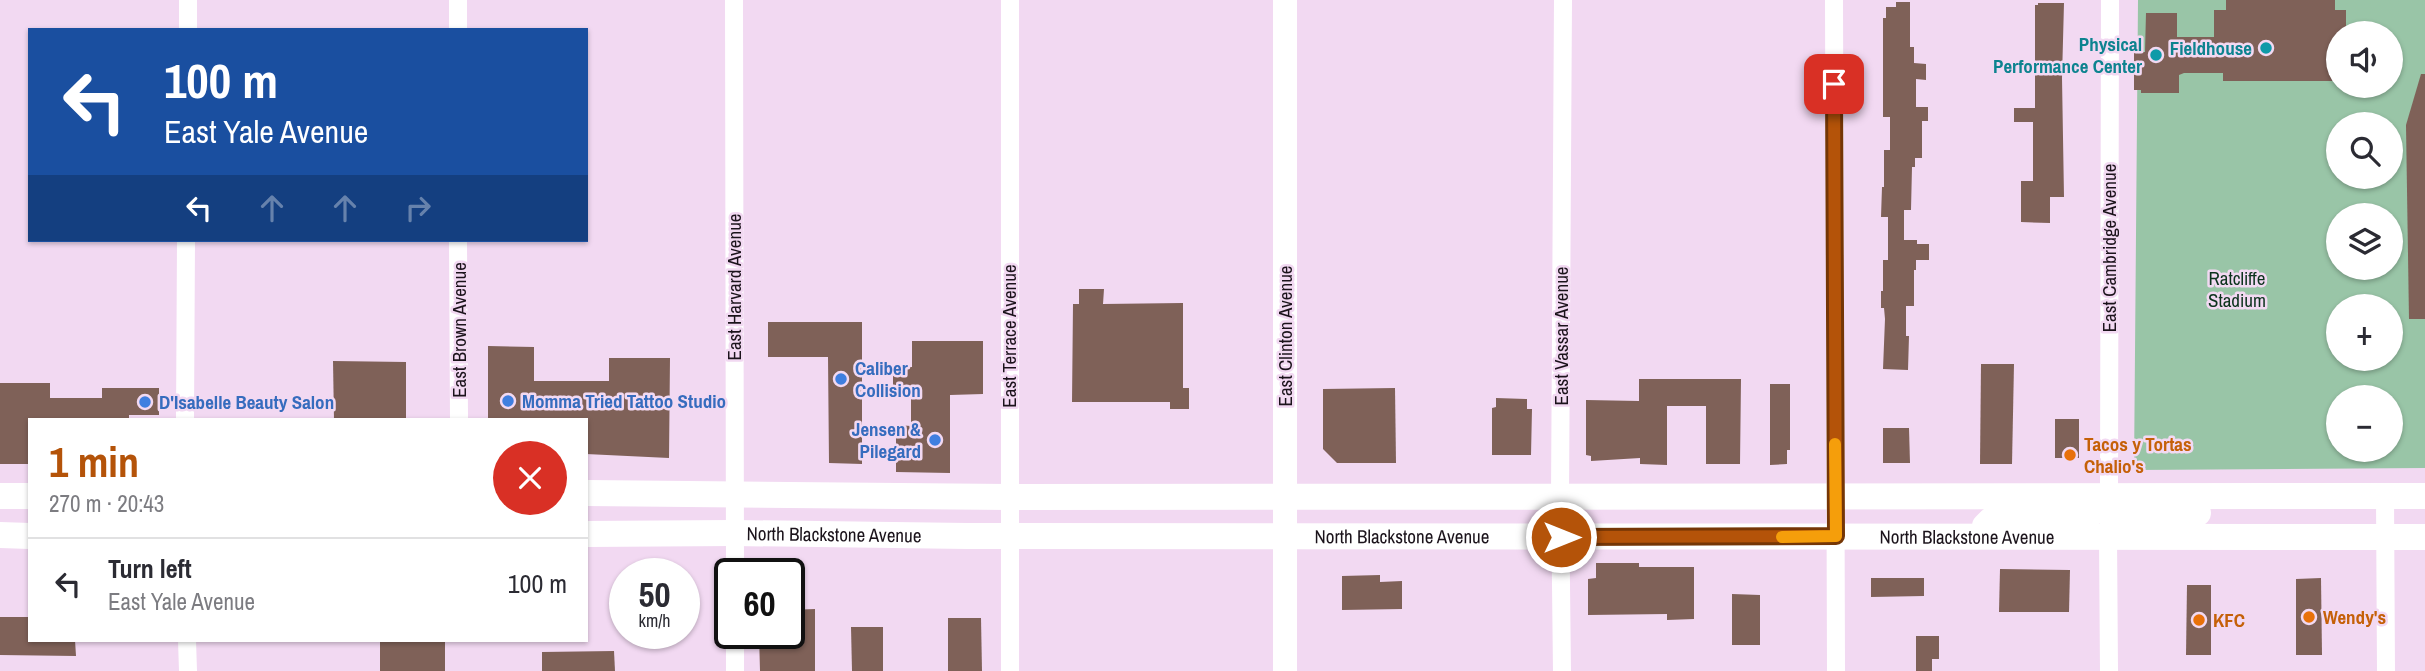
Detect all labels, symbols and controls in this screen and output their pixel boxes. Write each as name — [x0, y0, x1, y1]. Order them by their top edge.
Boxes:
map controls — [2326, 21, 2403, 462]
button: sound — [2326, 21, 2403, 98]
place label: Physical Performance Center — [1993, 31, 2142, 79]
place label: Fieldhouse — [2170, 35, 2252, 61]
marker: Fieldhouse — [2258, 40, 2274, 56]
text: 100 m — [164, 47, 278, 113]
marker: Physical Performance Center — [2148, 47, 2164, 63]
pin — [1804, 54, 1864, 114]
icon: left — [49, 56, 140, 147]
icon: arrive — [1815, 65, 1853, 103]
text: East Yale Avenue — [164, 110, 368, 153]
button: search — [2326, 112, 2403, 189]
street label: East Cambridge Avenue — [2096, 164, 2122, 332]
icon: left — [180, 189, 218, 227]
icon: ahead — [253, 189, 291, 227]
icon: ahead — [326, 189, 364, 227]
icon: right — [399, 189, 437, 227]
button: layers — [2326, 203, 2403, 280]
street label: East Harvard Avenue — [721, 214, 747, 360]
street label: East Brown Avenue — [446, 262, 472, 398]
street label: East Terrace Avenue — [996, 264, 1022, 408]
park label: Ratcliffe Stadium — [2208, 265, 2266, 313]
street label: East Clinton Avenue — [1272, 266, 1298, 406]
street label: East Vassar Avenue — [1548, 267, 1574, 405]
button: + — [2326, 294, 2403, 371]
place label: Caliber Collision — [855, 355, 921, 403]
marker: Caliber Collision — [833, 371, 849, 387]
button: − — [2326, 385, 2403, 462]
place label: Momma Tried Tattoo Studio — [522, 388, 726, 414]
place label: D'Isabelle Beauty Salon — [159, 389, 334, 415]
marker: Momma Tried Tattoo Studio — [500, 393, 516, 409]
marker: D'Isabelle Beauty Salon — [137, 394, 153, 410]
place label: Jensen & Pilegard — [852, 416, 921, 464]
place label: Tacos y Tortas Chalio's — [2084, 431, 2192, 479]
marker: Jensen & Pilegard — [927, 432, 943, 448]
text: 1 min — [49, 434, 139, 490]
button: close — [493, 441, 567, 515]
marker: Tacos y Tortas Chalio's — [2062, 447, 2078, 463]
text: 270 m · 20:43 — [49, 488, 164, 519]
position arrow — [1524, 500, 1598, 574]
street label: North Blackstone Avenue — [746, 520, 922, 548]
street label: North Blackstone Avenue — [1315, 523, 1489, 549]
street label: North Blackstone Avenue — [1880, 524, 2054, 550]
text: Turn left — [108, 551, 192, 586]
speed limit sign: 60 — [714, 558, 805, 649]
icon: left — [49, 565, 87, 603]
text: 100 m — [508, 566, 567, 601]
text: 50 — [639, 571, 670, 618]
text: East Yale Avenue — [108, 586, 255, 617]
place label: Wendy's — [2323, 604, 2386, 630]
place label: KFC — [2213, 607, 2245, 633]
text: km/h — [639, 608, 671, 633]
marker: Wendy's — [2301, 609, 2317, 625]
marker: KFC — [2191, 612, 2207, 628]

